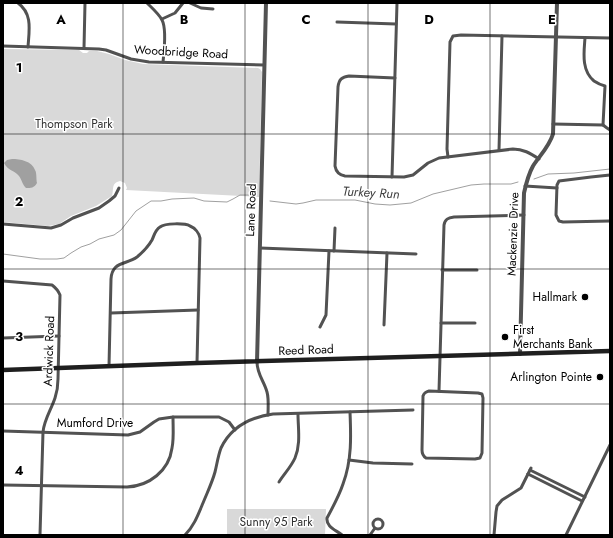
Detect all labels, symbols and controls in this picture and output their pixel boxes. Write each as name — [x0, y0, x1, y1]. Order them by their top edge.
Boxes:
text: A — [55, 10, 66, 29]
text: B — [180, 10, 189, 29]
text: C — [301, 10, 311, 29]
text: D — [424, 10, 434, 29]
text: E — [548, 10, 556, 29]
street label: Woodbridge Road — [133, 41, 229, 63]
text: 1 — [16, 58, 22, 77]
park label: Thompson Park — [35, 115, 113, 133]
water label: Turkey Run — [342, 182, 400, 204]
street label: Lane Road — [241, 183, 261, 237]
text: 2 — [15, 192, 23, 211]
street label: Mackenzie Drive — [503, 192, 523, 276]
place label: Hallmark — [533, 288, 578, 306]
marker: Hallmark — [580, 292, 590, 302]
street label: Ardwick Road — [39, 315, 59, 387]
place label: First Merchants Bank — [513, 321, 593, 353]
text: 3 — [15, 327, 23, 346]
marker: First Merchants Bank — [500, 332, 510, 342]
street label: Reed Road — [278, 340, 334, 360]
place label: Arlington Pointe — [510, 368, 592, 386]
marker: Arlington Pointe — [595, 372, 605, 382]
street label: Mumford Drive — [57, 414, 133, 432]
text: 4 — [14, 461, 24, 480]
park label: Sunny 95 Park — [240, 513, 313, 531]

